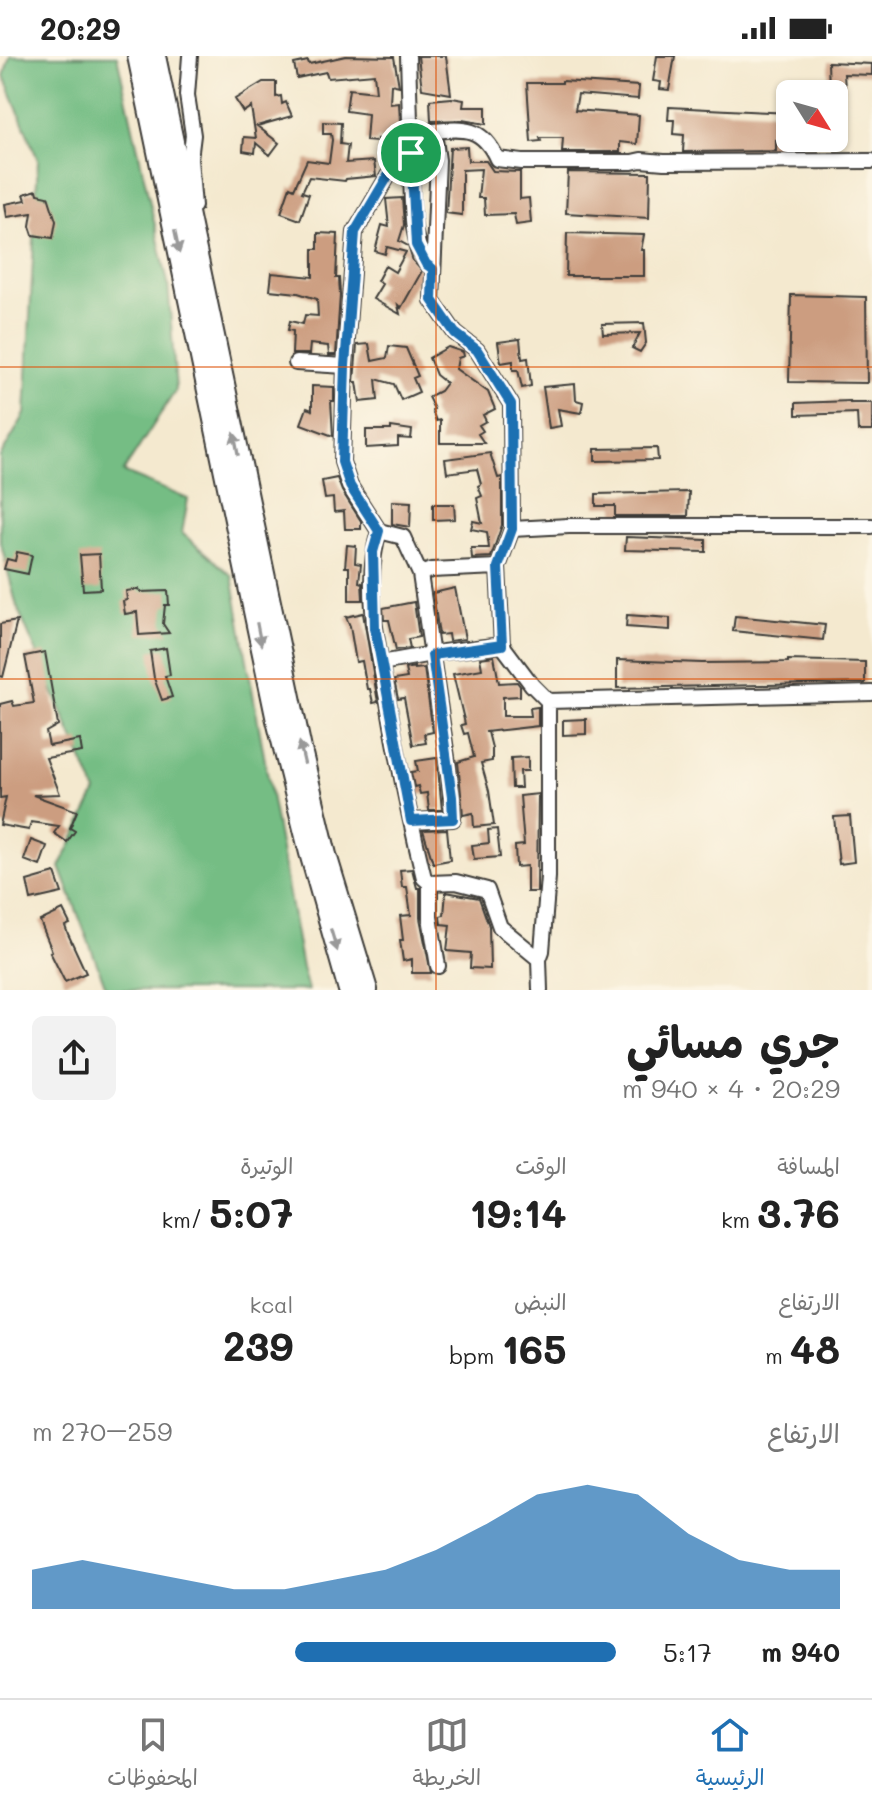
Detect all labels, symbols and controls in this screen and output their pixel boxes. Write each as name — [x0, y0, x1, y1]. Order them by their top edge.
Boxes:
text: 20:29 — [40, 8, 120, 48]
north arrow — [776, 80, 848, 152]
map controls — [776, 80, 848, 152]
pin — [377, 119, 445, 187]
icon: arrive — [389, 131, 433, 175]
one-way arrow — [171, 230, 184, 255]
one-way arrow — [229, 431, 242, 456]
one-way arrow — [253, 621, 266, 646]
one-way arrow — [295, 740, 308, 765]
one-way arrow — [328, 929, 341, 953]
text: جري مسائي — [626, 1012, 840, 1069]
button: share — [32, 1016, 116, 1100]
text: 20:29 · 4 × 940 m — [622, 1071, 840, 1105]
text: الوتيرة — [240, 1151, 293, 1180]
text: الوقت — [515, 1151, 567, 1180]
text: المسافة — [777, 1151, 840, 1180]
text: 5:07 — [209, 1186, 293, 1238]
text: 19:14 — [469, 1186, 567, 1238]
text: 3.76 — [757, 1186, 840, 1238]
text: /km — [161, 1205, 209, 1234]
text: km — [721, 1205, 757, 1234]
text: النبض — [514, 1287, 567, 1316]
text: الارتفاع — [778, 1287, 840, 1316]
text: kcal — [249, 1290, 293, 1319]
text: 239 — [223, 1319, 293, 1371]
text: 165 — [501, 1322, 567, 1374]
text: 48 — [790, 1322, 840, 1374]
text: bpm — [449, 1341, 501, 1370]
text: m — [765, 1341, 790, 1370]
text: 259–270 m — [32, 1414, 172, 1448]
text: الارتفاع — [767, 1416, 840, 1450]
text: 5:17 — [663, 1635, 712, 1669]
text: 940 m — [761, 1635, 840, 1669]
tab: المحفوظات — [107, 1713, 198, 1797]
tab: الخريطة — [412, 1713, 481, 1797]
tab: الرئيسية — [696, 1713, 765, 1797]

